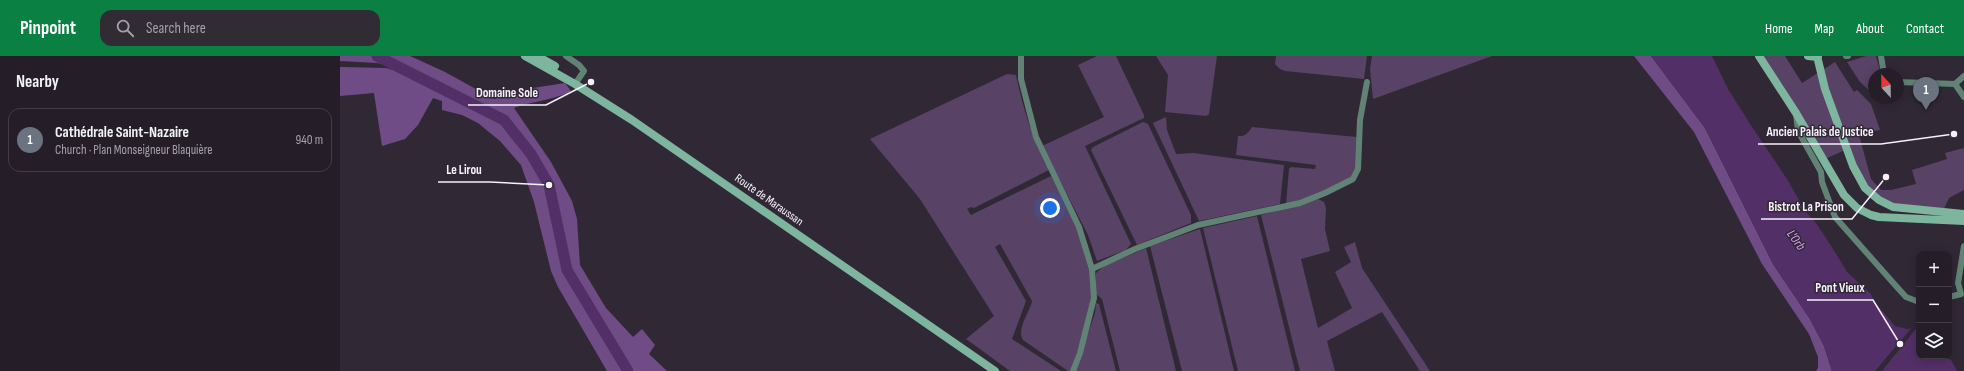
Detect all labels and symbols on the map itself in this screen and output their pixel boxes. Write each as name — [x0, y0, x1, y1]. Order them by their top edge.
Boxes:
north arrow — [1868, 68, 1904, 104]
pin: 1 — [1913, 77, 1939, 110]
callout: Domaine Sole — [468, 80, 546, 105]
text: Domaine Sole — [476, 85, 538, 101]
callout: Ancien Palais de Justice — [1758, 119, 1881, 144]
text: Ancien Palais de Justice — [1765, 124, 1874, 140]
callout: Le Lirou — [438, 157, 490, 182]
text: Le Lirou — [446, 162, 482, 178]
street label: Route de Maraussan — [732, 171, 806, 229]
callout: Bistrot La Prison — [1761, 194, 1852, 219]
your location — [1040, 198, 1060, 218]
text: Bistrot La Prison — [1768, 199, 1844, 215]
water label: L'Orb — [1783, 227, 1809, 254]
callout: Pont Vieux — [1807, 275, 1873, 300]
text: Pont Vieux — [1815, 280, 1865, 296]

